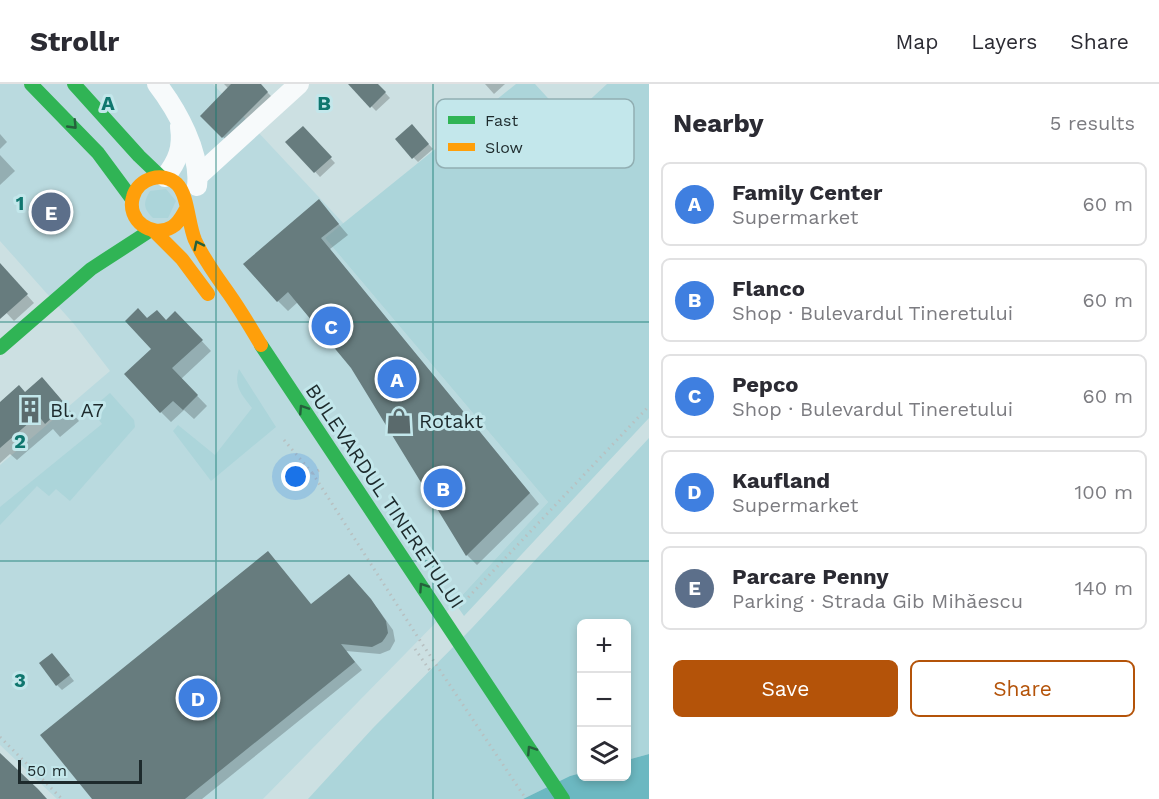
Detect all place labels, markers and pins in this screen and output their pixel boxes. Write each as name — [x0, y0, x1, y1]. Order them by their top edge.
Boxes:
pin: E — [32, 190, 70, 234]
pin: C — [312, 304, 350, 348]
pin: A — [378, 356, 416, 402]
building icon: Bl. A7 — [15, 395, 45, 425]
place label: Bl. A7 — [50, 398, 104, 422]
shop icon: Rotakt — [384, 406, 414, 436]
place label: Rotakt — [419, 409, 484, 433]
pin: B — [424, 466, 462, 510]
pin: D — [178, 676, 218, 720]

